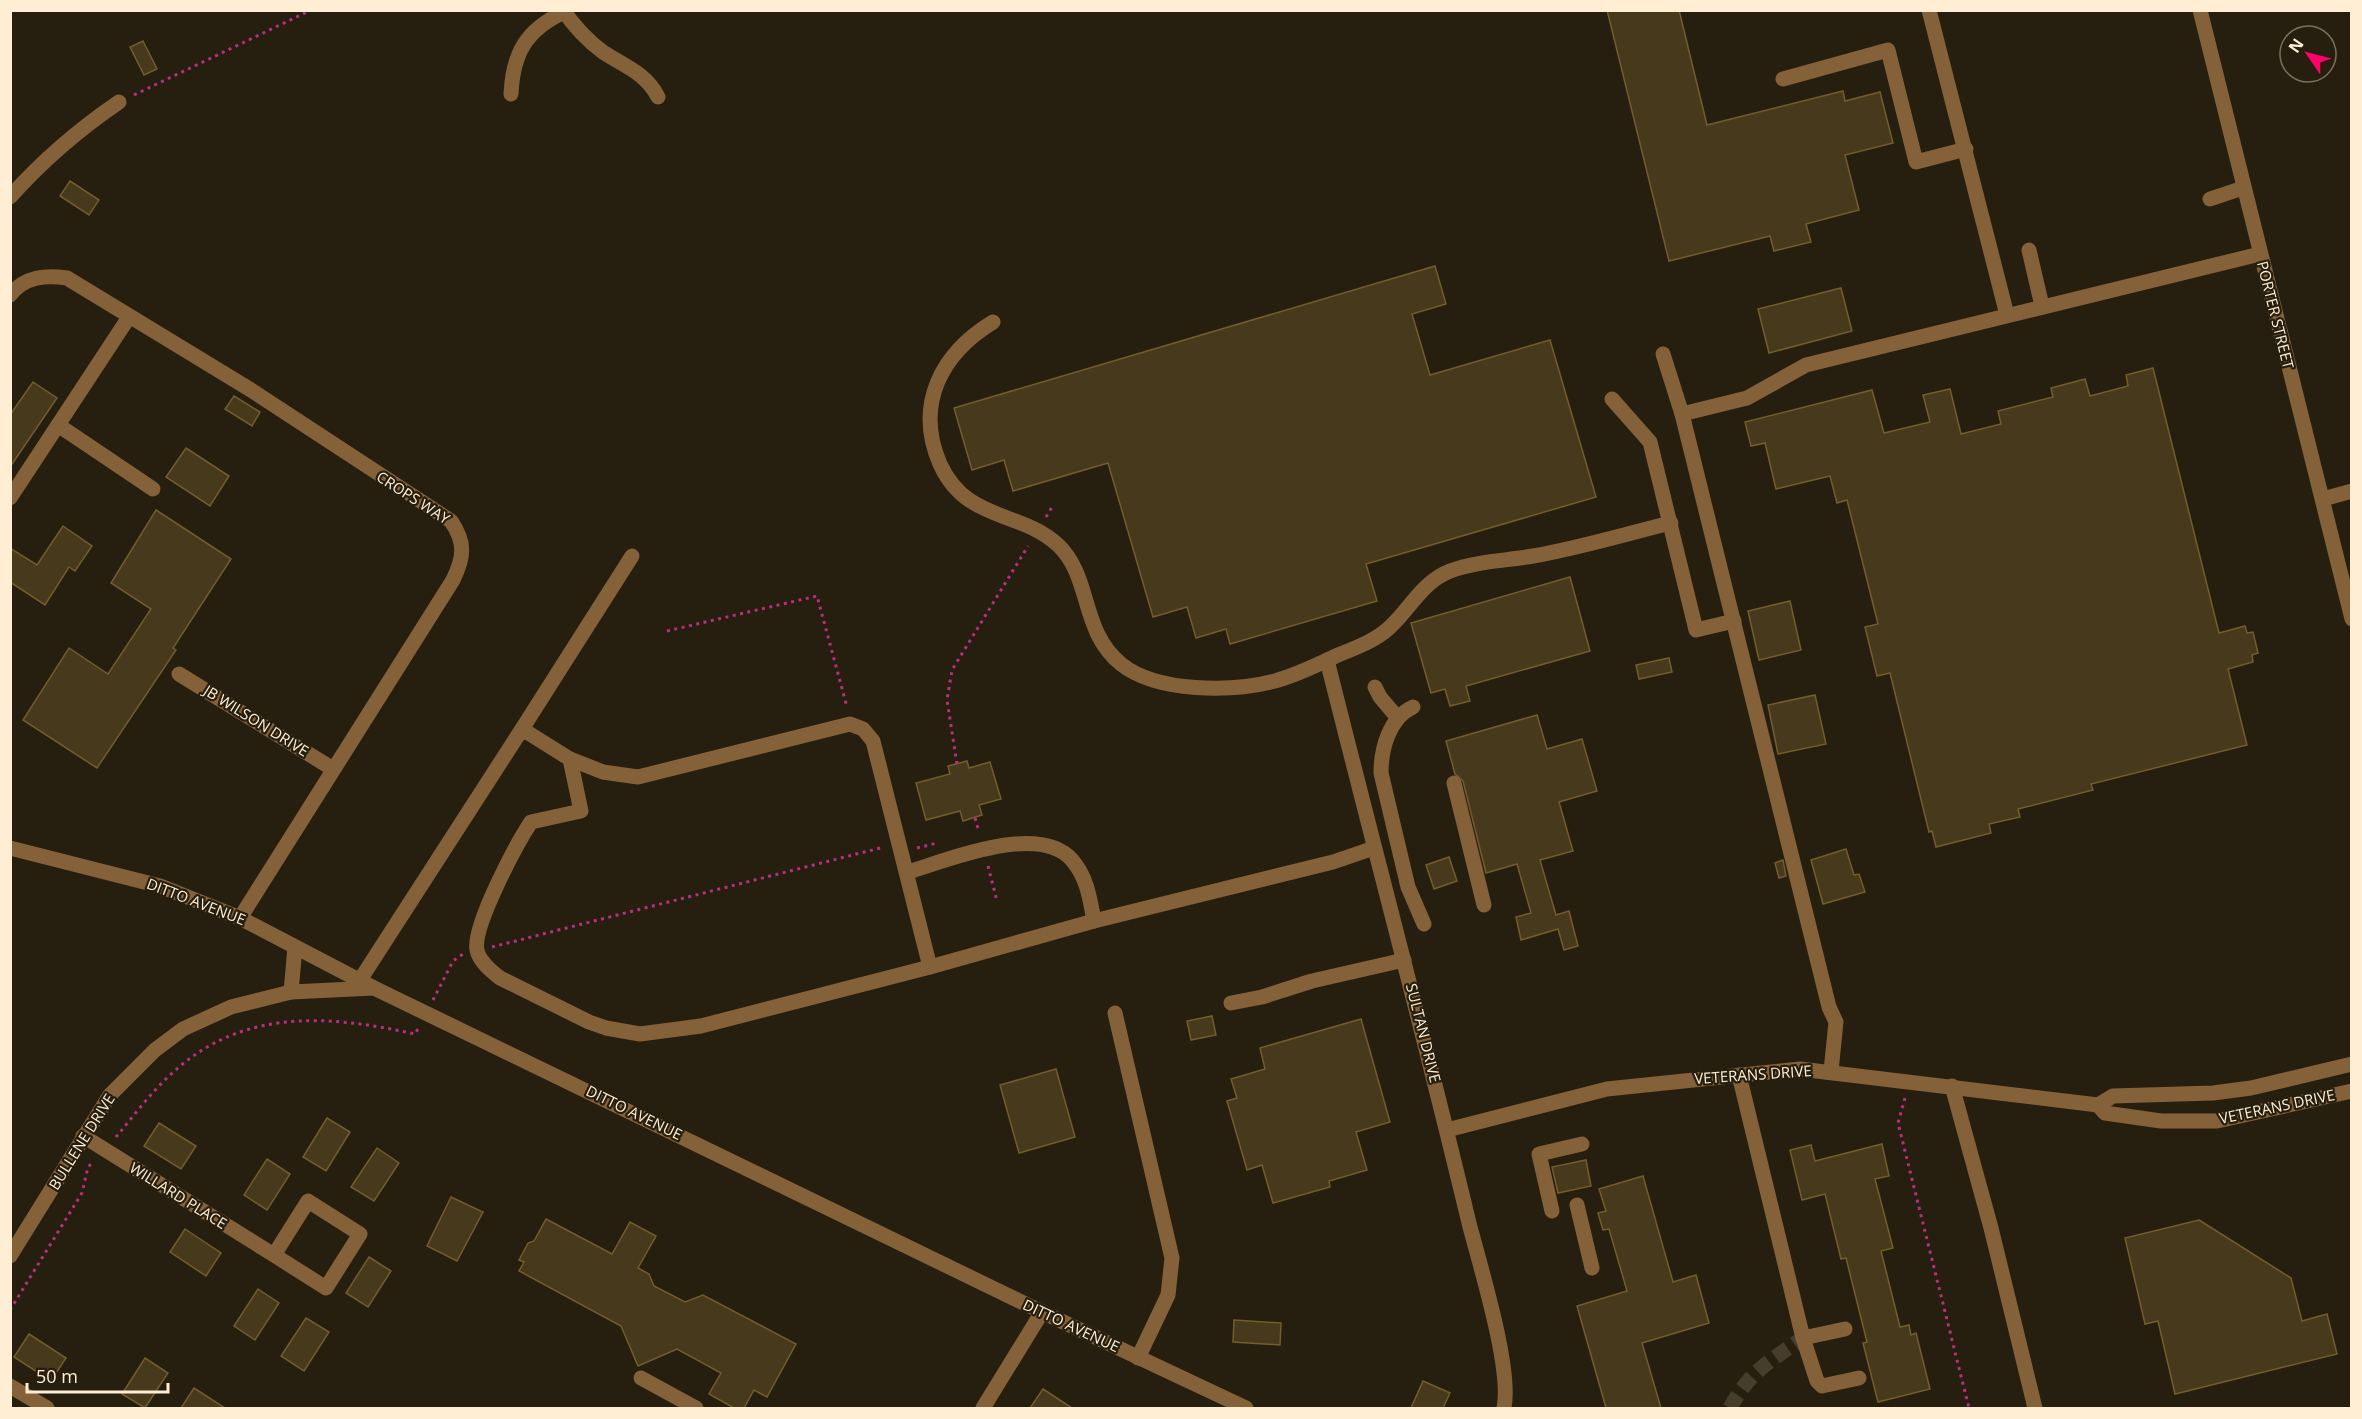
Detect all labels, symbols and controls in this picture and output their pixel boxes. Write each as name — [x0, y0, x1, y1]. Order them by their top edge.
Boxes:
north arrow — [2278, 24, 2338, 84]
text: N — [2283, 34, 2308, 57]
street label: PORTER STREET — [2253, 259, 2299, 371]
street label: CROPS WAY — [373, 466, 454, 529]
street label: JB WILSON DRIVE — [199, 679, 313, 760]
street label: DITTO AVENUE — [144, 873, 249, 929]
street label: SULTAN DRIVE — [1402, 981, 1446, 1084]
street label: VETERANS DRIVE — [1694, 1060, 1812, 1088]
street label: DITTO AVENUE — [583, 1080, 686, 1144]
street label: VETERANS DRIVE — [2217, 1084, 2336, 1128]
street label: BULLENE DRIVE — [44, 1090, 119, 1193]
street label: WILLARD PLACE — [126, 1157, 231, 1233]
street label: DITTO AVENUE — [1020, 1294, 1123, 1356]
scale bar — [27, 1356, 168, 1394]
text: 50 m — [36, 1364, 78, 1388]

